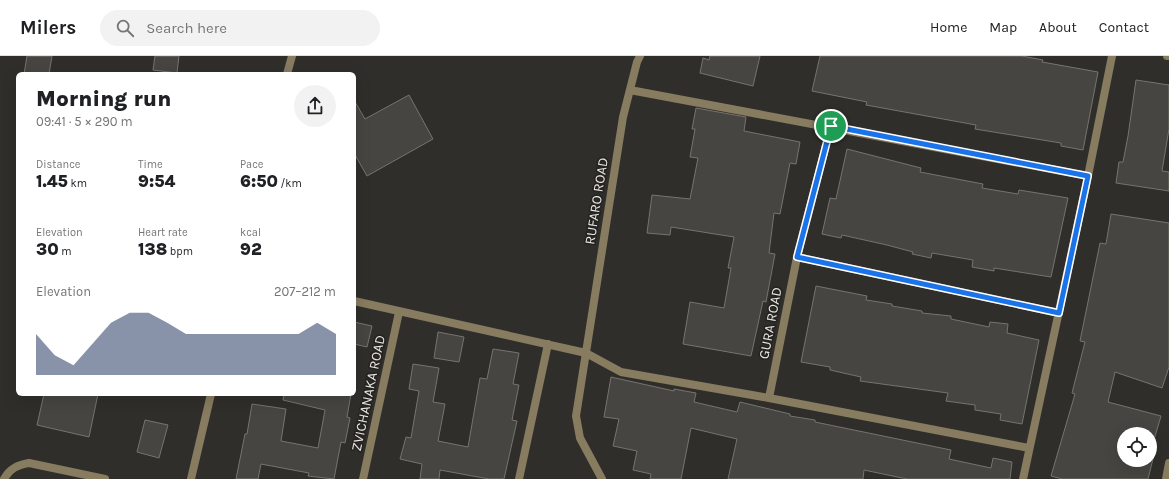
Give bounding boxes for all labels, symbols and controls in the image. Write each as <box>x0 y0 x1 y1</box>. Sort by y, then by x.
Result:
search box <box>100 10 380 46</box>
text: Milers <box>20 17 76 39</box>
icon: search <box>114 17 136 39</box>
text: Search here <box>146 19 227 37</box>
text: Home <box>930 19 967 36</box>
text: Map <box>989 19 1017 36</box>
text: About <box>1039 19 1077 36</box>
text: Contact <box>1099 19 1149 36</box>
button: share <box>294 85 336 127</box>
text: Morning run <box>36 86 171 112</box>
pin <box>814 109 848 143</box>
text: 09:41 · 5 × 290 m <box>36 114 133 129</box>
icon: arrive <box>820 115 842 137</box>
street label: RUFARO ROAD <box>581 156 612 246</box>
text: Distance <box>36 158 80 171</box>
text: Time <box>138 158 163 171</box>
text: Pace <box>240 158 263 171</box>
text: 1.45 <box>36 171 68 191</box>
text: 9:54 <box>138 171 175 191</box>
text: 6:50 <box>240 171 278 191</box>
text: km <box>68 177 87 190</box>
text: /km <box>278 177 302 190</box>
text: Elevation <box>36 226 83 239</box>
text: Heart rate <box>138 226 188 239</box>
text: kcal <box>240 226 261 239</box>
text: 30 <box>36 239 59 259</box>
text: 138 <box>138 239 167 259</box>
text: 92 <box>240 239 262 259</box>
text: m <box>59 245 72 258</box>
text: bpm <box>167 245 193 258</box>
text: Elevation <box>36 284 91 299</box>
text: 207–212 m <box>274 284 336 299</box>
street label: GURA ROAD <box>755 286 786 361</box>
street label: ZVICHANAKA ROAD <box>348 333 389 453</box>
map controls <box>1117 427 1157 467</box>
button: locate <box>1117 427 1157 467</box>

